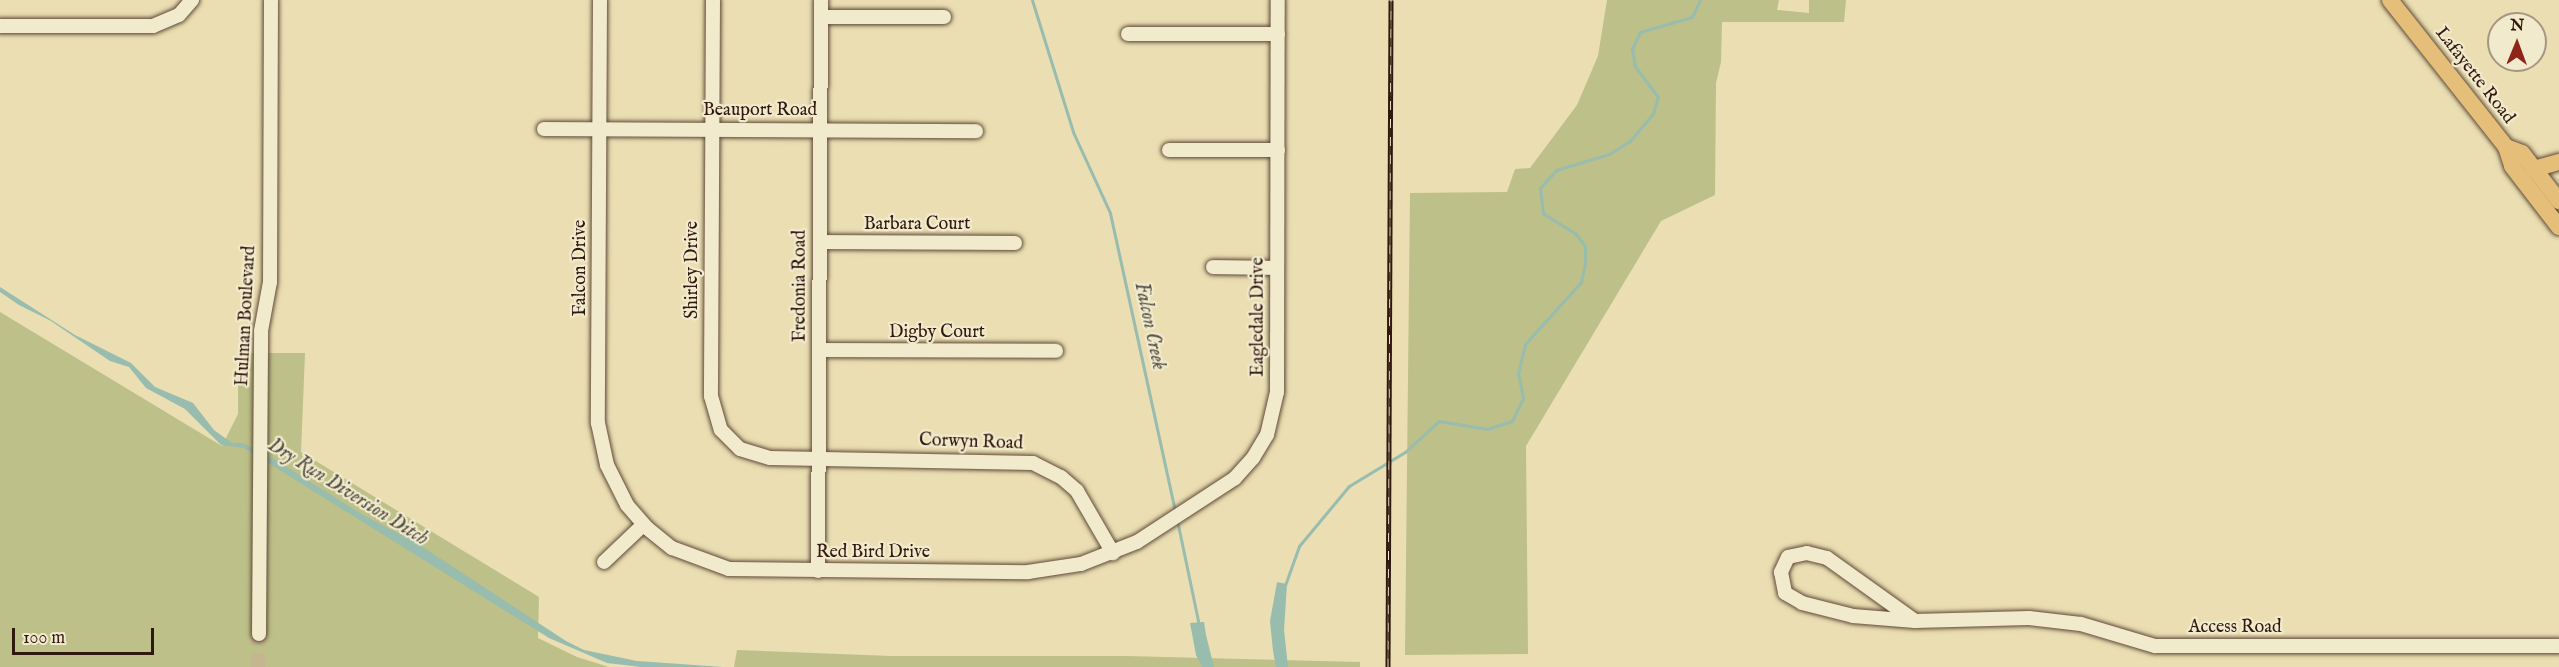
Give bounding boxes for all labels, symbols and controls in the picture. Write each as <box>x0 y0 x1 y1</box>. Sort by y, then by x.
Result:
north arrow <box>2487 12 2547 72</box>
text: N <box>2510 16 2524 36</box>
street label: Lafayette Road <box>2430 23 2518 129</box>
street label: Beauport Road <box>703 100 817 122</box>
street label: Barbara Court <box>864 214 970 236</box>
street label: Falcon Drive <box>570 220 592 316</box>
street label: Shirley Drive <box>682 221 704 319</box>
street label: Fredonia Road <box>790 230 812 342</box>
street label: Hulman Boulevard <box>233 245 261 387</box>
street label: Eagledale Drive <box>1248 257 1270 377</box>
water label: Falcon Creek <box>1129 280 1171 372</box>
street label: Digby Court <box>889 322 985 344</box>
street label: Corwyn Road <box>919 430 1023 456</box>
water label: Dry Run Diversion Ditch <box>264 433 432 551</box>
street label: Red Bird Drive <box>816 542 930 564</box>
scale bar <box>15 616 158 654</box>
street label: Access Road <box>2188 617 2282 639</box>
text: 100 m <box>23 627 65 650</box>

